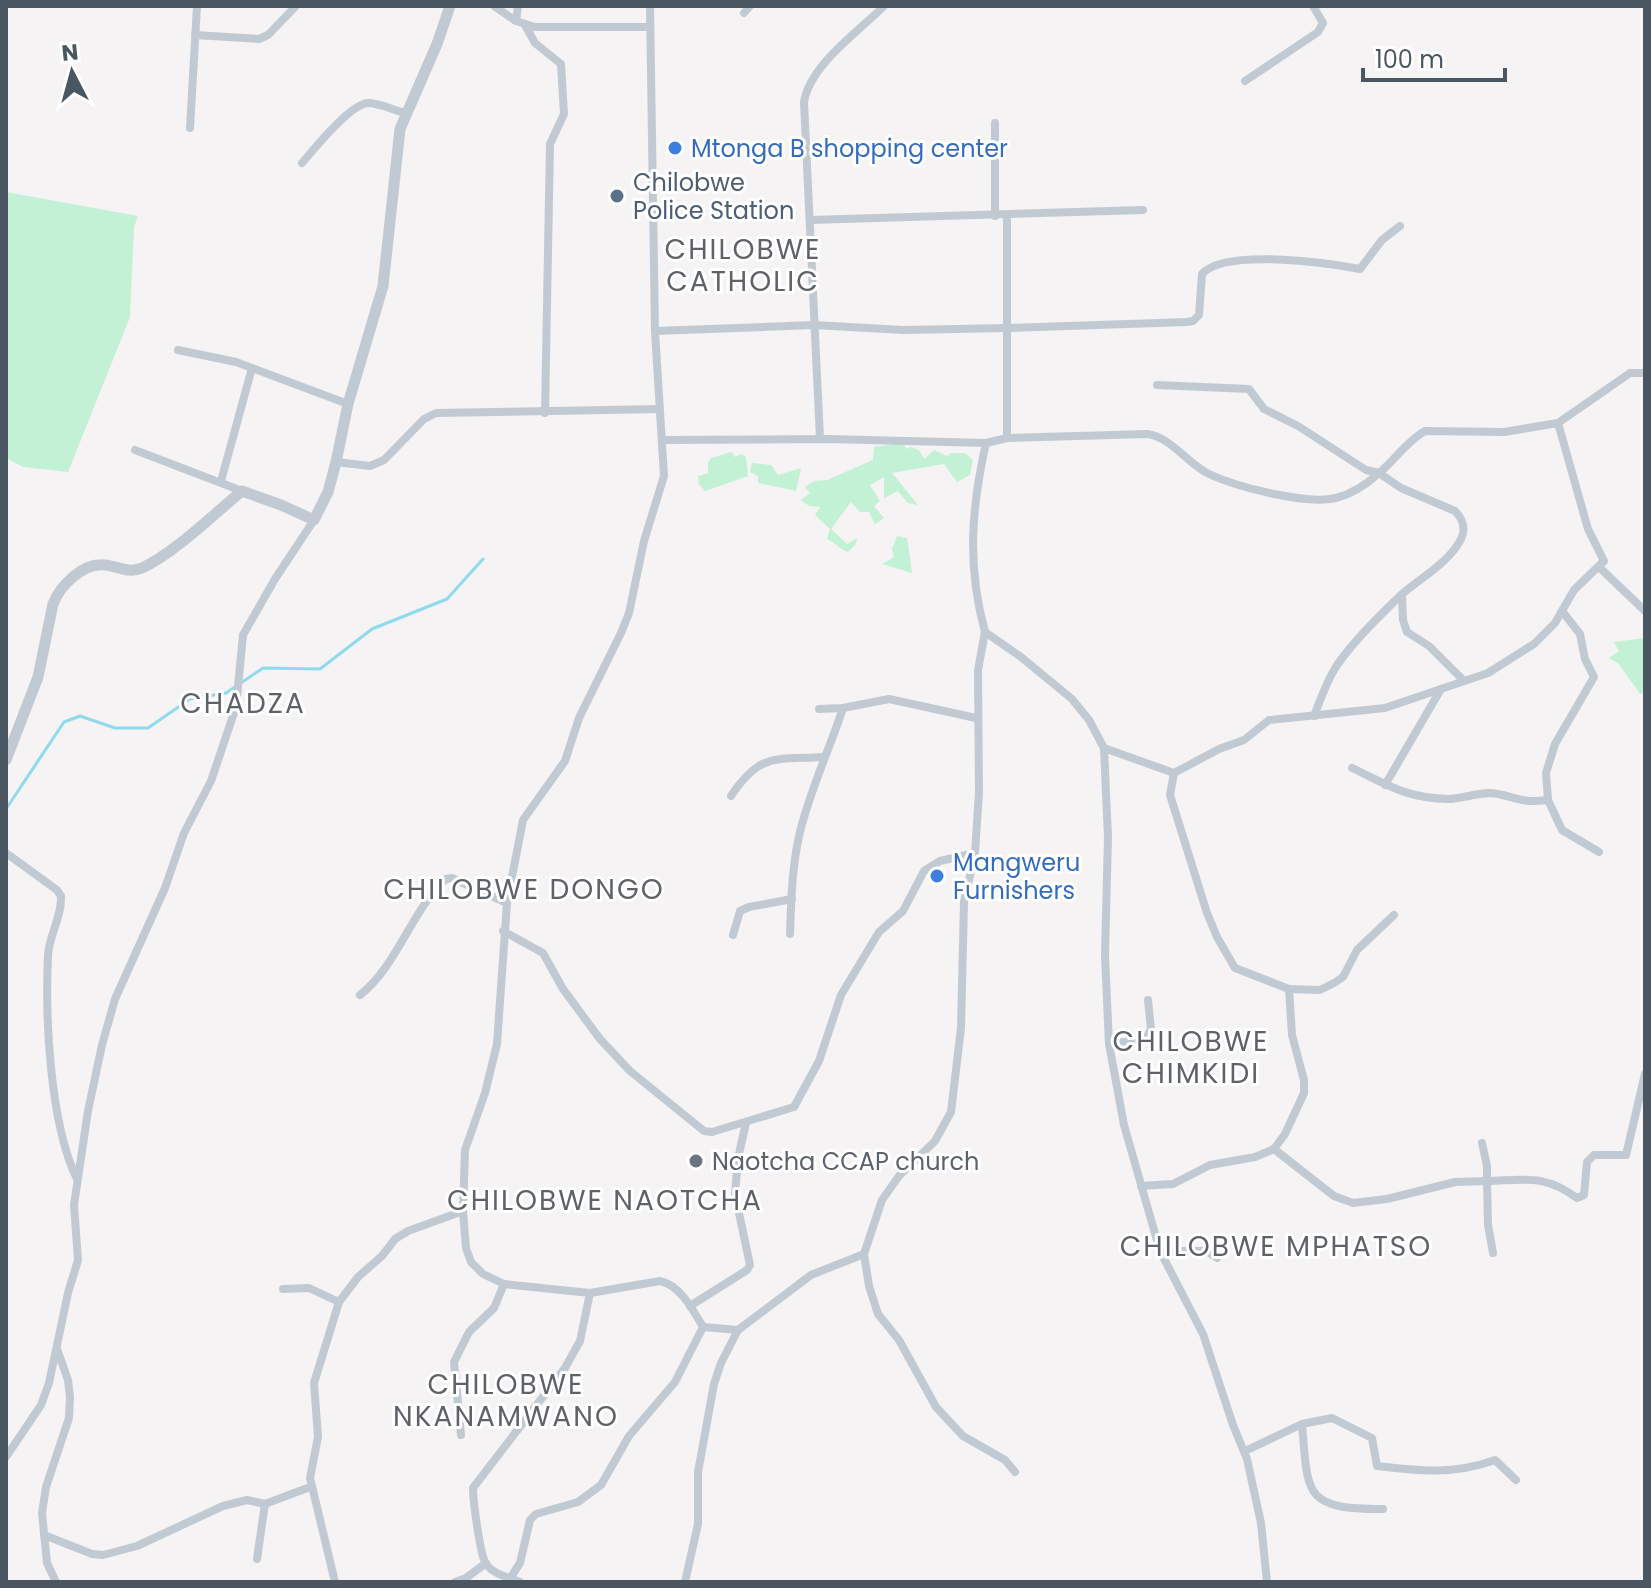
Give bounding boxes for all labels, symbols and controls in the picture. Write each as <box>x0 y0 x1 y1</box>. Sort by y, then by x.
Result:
north arrow <box>32 32 112 112</box>
scale bar <box>1363 32 1505 82</box>
text: N <box>60 36 80 69</box>
text: 100 m <box>1375 43 1444 76</box>
place label: Mtonga B shopping center <box>691 132 1008 165</box>
marker: Mtonga B shopping center <box>666 139 684 157</box>
place label: Chilobwe Police Station <box>633 166 794 227</box>
marker: Chilobwe Police Station <box>608 187 626 205</box>
district label: CHILOBWE CATHOLIC <box>665 230 821 301</box>
district label: CHADZA <box>180 684 306 723</box>
place label: Mangweru Furnishers <box>953 846 1080 907</box>
marker: Mangweru Furnishers <box>928 867 946 885</box>
district label: CHILOBWE DONGO <box>383 870 665 909</box>
district label: CHILOBWE CHIMKIDI <box>1113 1022 1269 1093</box>
place label: Naotcha CCAP church <box>712 1145 979 1178</box>
marker: Naotcha CCAP church <box>687 1152 705 1170</box>
district label: CHILOBWE NAOTCHA <box>447 1181 763 1220</box>
district label: CHILOBWE MPHATSO <box>1120 1227 1432 1266</box>
district label: CHILOBWE NKANAMWANO <box>393 1365 619 1436</box>

